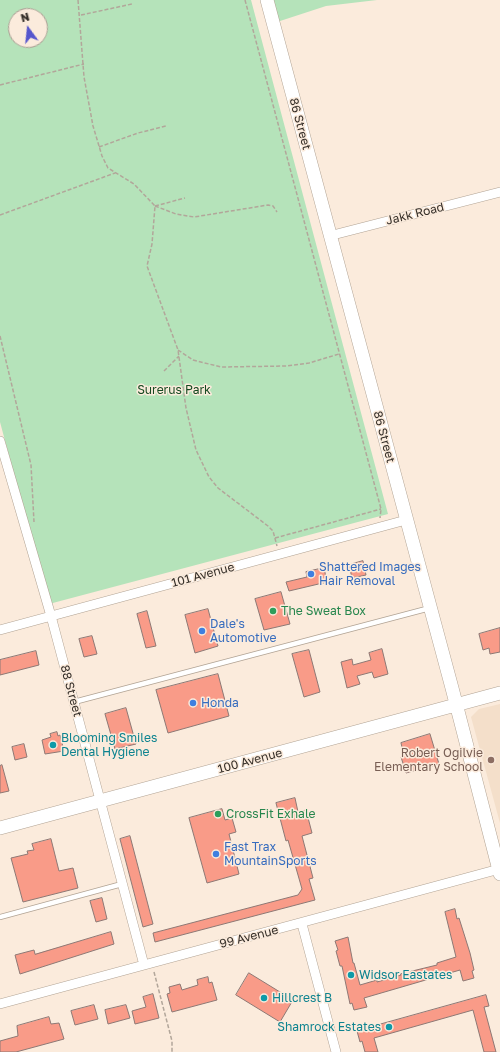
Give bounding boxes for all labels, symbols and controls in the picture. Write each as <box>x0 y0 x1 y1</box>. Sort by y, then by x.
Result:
north arrow <box>8 8 48 48</box>
text: N <box>19 10 31 24</box>
street label: 86 Street <box>286 96 314 152</box>
street label: Jakk Road <box>384 200 446 228</box>
park label: Surerus Park <box>137 383 211 397</box>
street label: 86 Street <box>370 409 398 465</box>
street label: 101 Avenue <box>170 560 236 590</box>
place label: Shattered Images Hair Removal <box>319 560 421 588</box>
marker: Shattered Images Hair Removal <box>306 569 316 579</box>
place label: The Sweat Box <box>281 604 366 618</box>
marker: The Sweat Box <box>268 606 278 616</box>
place label: Dale's Automotive <box>210 617 276 645</box>
marker: Dale's Automotive <box>197 626 207 636</box>
street label: 88 Street <box>57 663 85 719</box>
place label: Honda <box>201 696 239 710</box>
marker: Honda <box>188 698 198 708</box>
place label: Blooming Smiles Dental Hygiene <box>61 731 157 759</box>
marker: Blooming Smiles Dental Hygiene <box>48 740 58 750</box>
street label: 100 Avenue <box>216 745 284 777</box>
place label: Robert Ogilvie Elementary School <box>374 746 483 774</box>
marker: Robert Ogilvie Elementary School <box>486 755 496 765</box>
place label: CrossFit Exhale <box>226 807 316 821</box>
marker: CrossFit Exhale <box>213 809 223 819</box>
place label: Fast Trax MountainSports <box>224 840 317 868</box>
marker: Fast Trax MountainSports <box>211 849 221 859</box>
street label: 99 Avenue <box>218 923 280 951</box>
place label: Widsor Eastates <box>359 968 452 982</box>
marker: Widsor Eastates <box>346 970 356 980</box>
place label: Hillcrest B <box>272 991 332 1005</box>
marker: Hillcrest B <box>259 993 269 1003</box>
place label: Shamrock Estates <box>277 1020 381 1034</box>
marker: Shamrock Estates <box>384 1022 394 1032</box>

